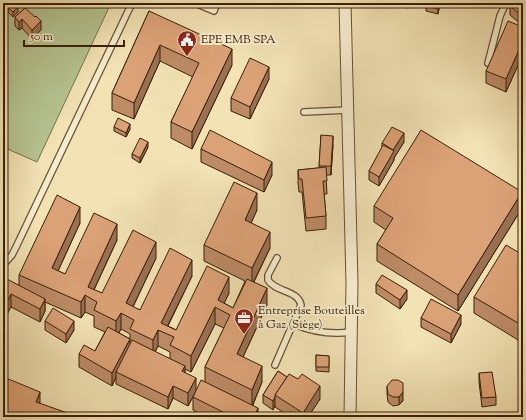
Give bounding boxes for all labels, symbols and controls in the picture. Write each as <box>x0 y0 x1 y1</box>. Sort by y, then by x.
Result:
scale bar <box>24 22 124 48</box>
text: 50 m <box>29 28 53 46</box>
public building icon: EPE EMB SPA <box>176 29 198 57</box>
place label: EPE EMB SPA <box>201 31 276 49</box>
place label: Entreprise Bouteilles à Gaz (Siège) <box>258 302 365 334</box>
office icon: Entreprise Bouteilles à Gaz (Siège) <box>233 307 255 335</box>

